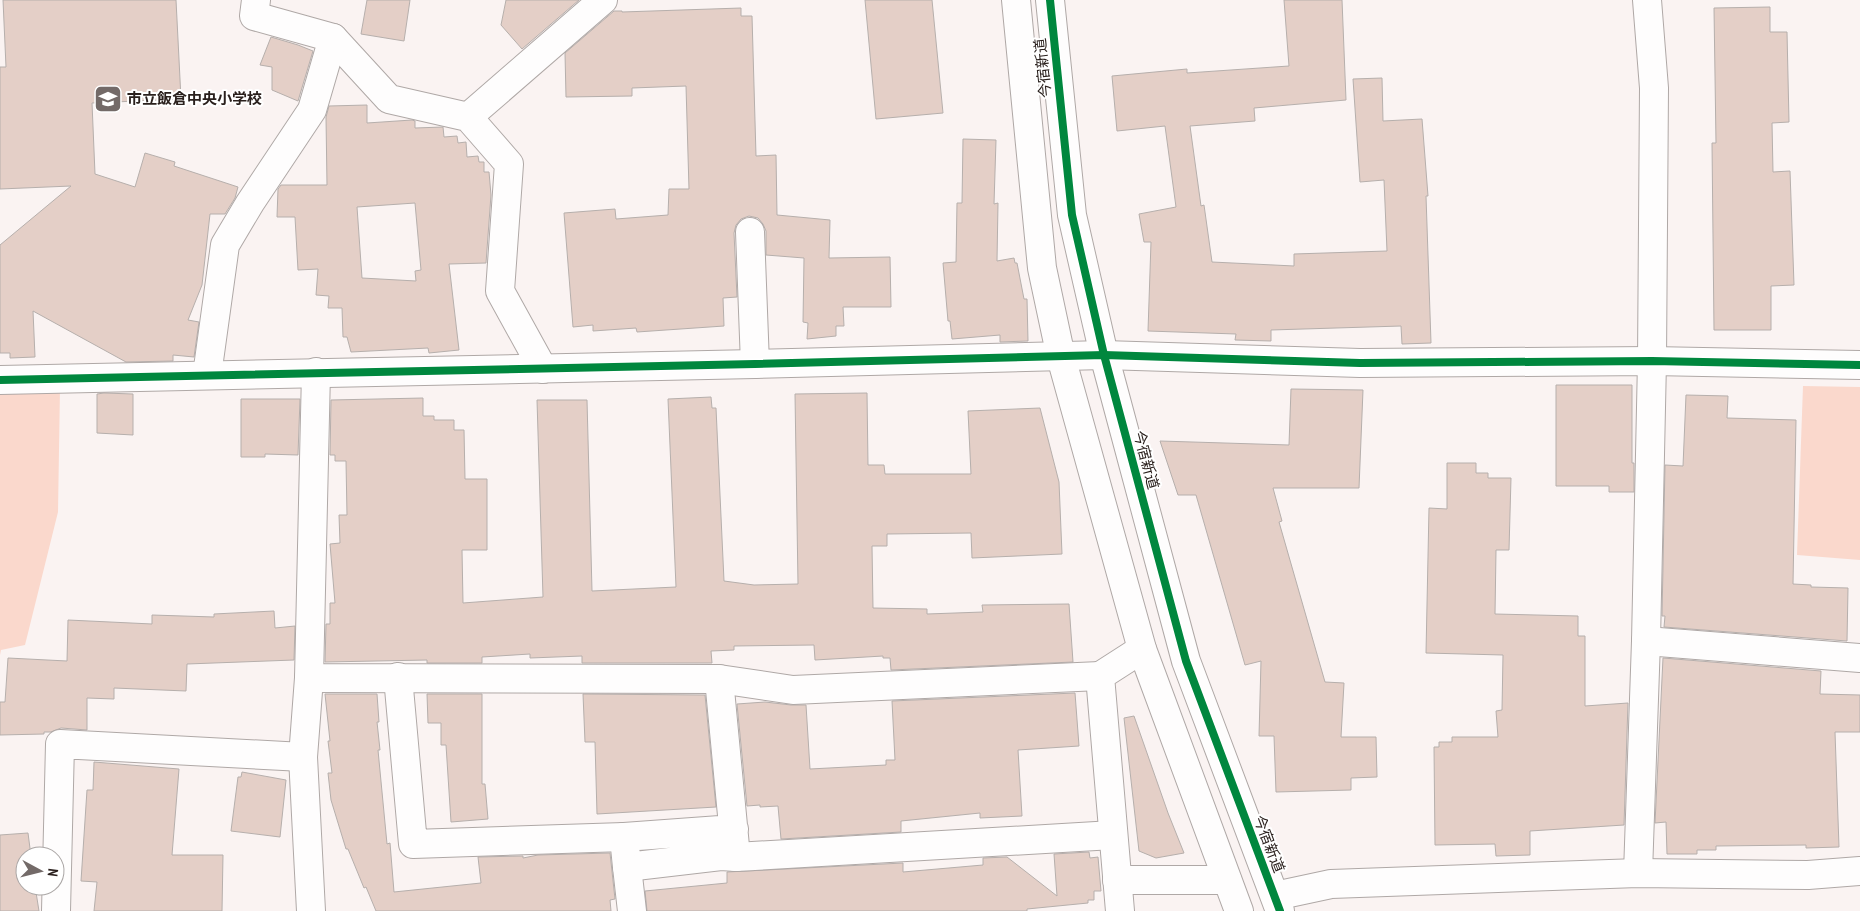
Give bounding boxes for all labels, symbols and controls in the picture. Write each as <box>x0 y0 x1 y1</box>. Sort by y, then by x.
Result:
street label: 今宿新道 <box>1030 37 1055 99</box>
school or university icon: 市立飯倉中央小学校 <box>93 84 123 114</box>
place label: 市立飯倉中央小学校 <box>127 89 262 108</box>
street label: 今宿新道 <box>1130 428 1163 491</box>
street label: 今宿新道 <box>1250 812 1289 875</box>
north arrow <box>15 846 65 896</box>
text: N <box>44 868 62 877</box>

